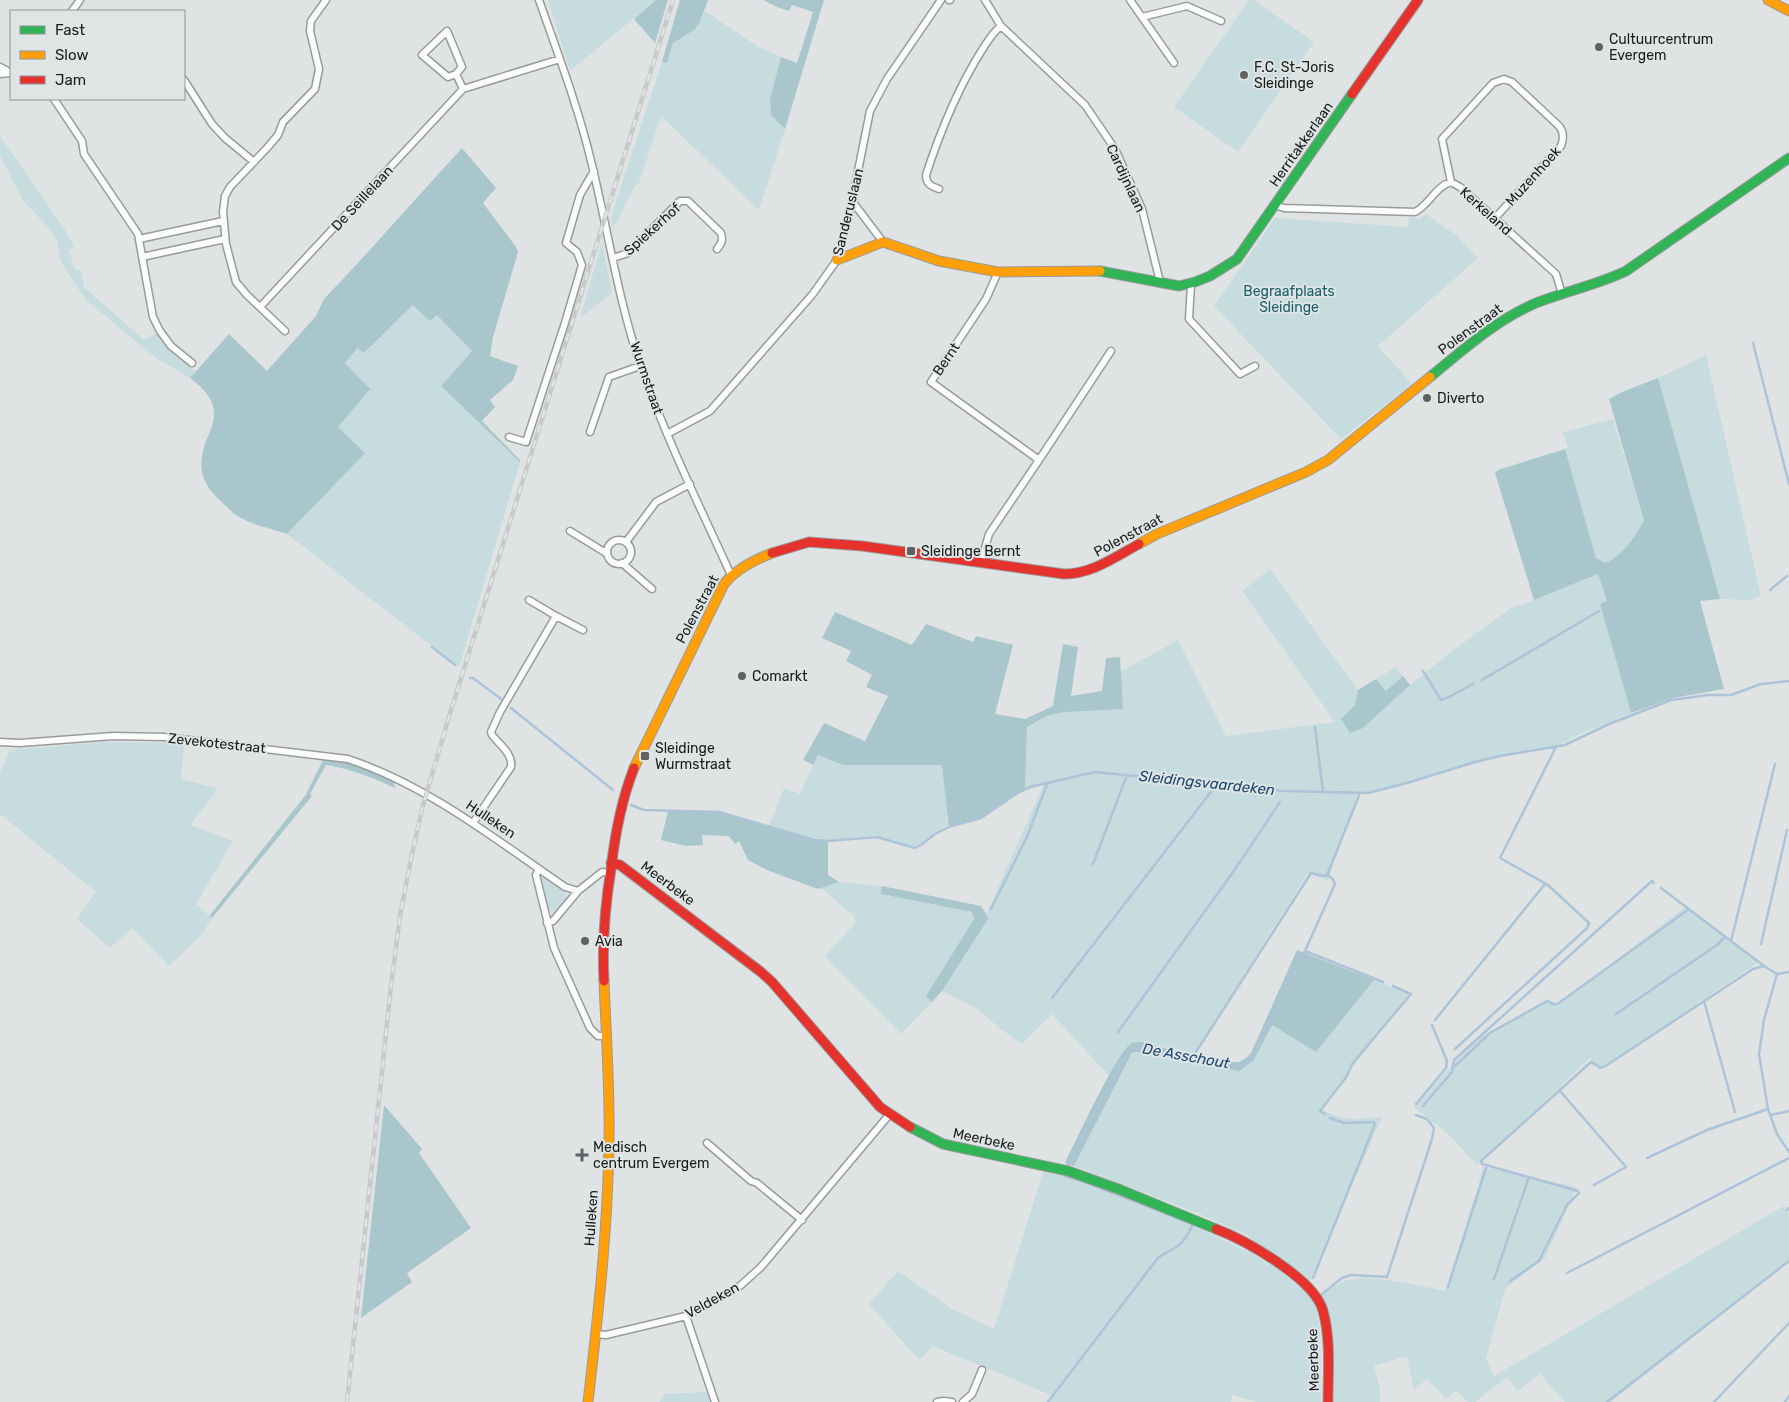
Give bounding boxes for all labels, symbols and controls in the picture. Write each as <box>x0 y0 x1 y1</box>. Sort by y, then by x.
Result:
legend <box>10 10 185 100</box>
text: Fast <box>55 21 85 39</box>
place label: Cultuurcentrum Evergem <box>1609 31 1713 64</box>
marker: Cultuurcentrum Evergem <box>1593 41 1605 53</box>
text: Slow <box>55 46 88 64</box>
place label: F.C. St-Joris Sleidinge <box>1254 59 1334 92</box>
marker: F.C. St-Joris Sleidinge <box>1238 69 1250 81</box>
text: Jam <box>55 71 86 89</box>
street label: Herritakkerlaan <box>1266 99 1337 190</box>
street label: Cardijnlaan <box>1102 141 1149 215</box>
street label: Muzenhoek <box>1502 142 1565 210</box>
street label: De Seillelaan <box>328 162 397 234</box>
street label: Sanderuslaan <box>829 167 868 258</box>
street label: Kerkeland <box>1456 184 1515 239</box>
street label: Spiekerhof <box>621 199 685 259</box>
park label: Begraafplaats Sleidinge <box>1243 283 1335 316</box>
street label: Polenstraat <box>1435 300 1506 358</box>
street label: Wurmstraat <box>626 339 667 417</box>
street label: Bernt <box>929 339 964 379</box>
place label: Diverto <box>1437 390 1484 407</box>
marker: Diverto <box>1421 392 1433 404</box>
street label: Polenstraat <box>1091 510 1166 561</box>
place label: Sleidinge Bernt <box>921 543 1021 560</box>
marker: Sleidinge Bernt <box>905 545 917 557</box>
street label: Polenstraat <box>672 572 723 646</box>
place label: Comarkt <box>752 668 808 685</box>
marker: Comarkt <box>736 670 748 682</box>
street label: Zevekotestraat <box>167 730 267 757</box>
place label: Sleidinge Wurmstraat <box>655 740 731 773</box>
marker: Sleidinge Wurmstraat <box>639 750 651 762</box>
water label: Sleidingsvaardeken <box>1138 767 1276 799</box>
street label: Hulleken <box>463 797 519 842</box>
street label: Meerbeke <box>637 858 698 909</box>
place label: Avia <box>595 933 623 950</box>
marker: Avia <box>579 935 591 947</box>
water label: De Asschout <box>1141 1039 1231 1073</box>
street label: Meerbeke <box>951 1125 1017 1154</box>
place label: Medisch centrum Evergem <box>593 1139 709 1172</box>
marker: Medisch centrum Evergem <box>575 1148 589 1162</box>
street label: Hulleken <box>581 1189 602 1247</box>
street label: Veldeken <box>682 1279 742 1322</box>
street label: Meerbeke <box>1304 1328 1323 1392</box>

